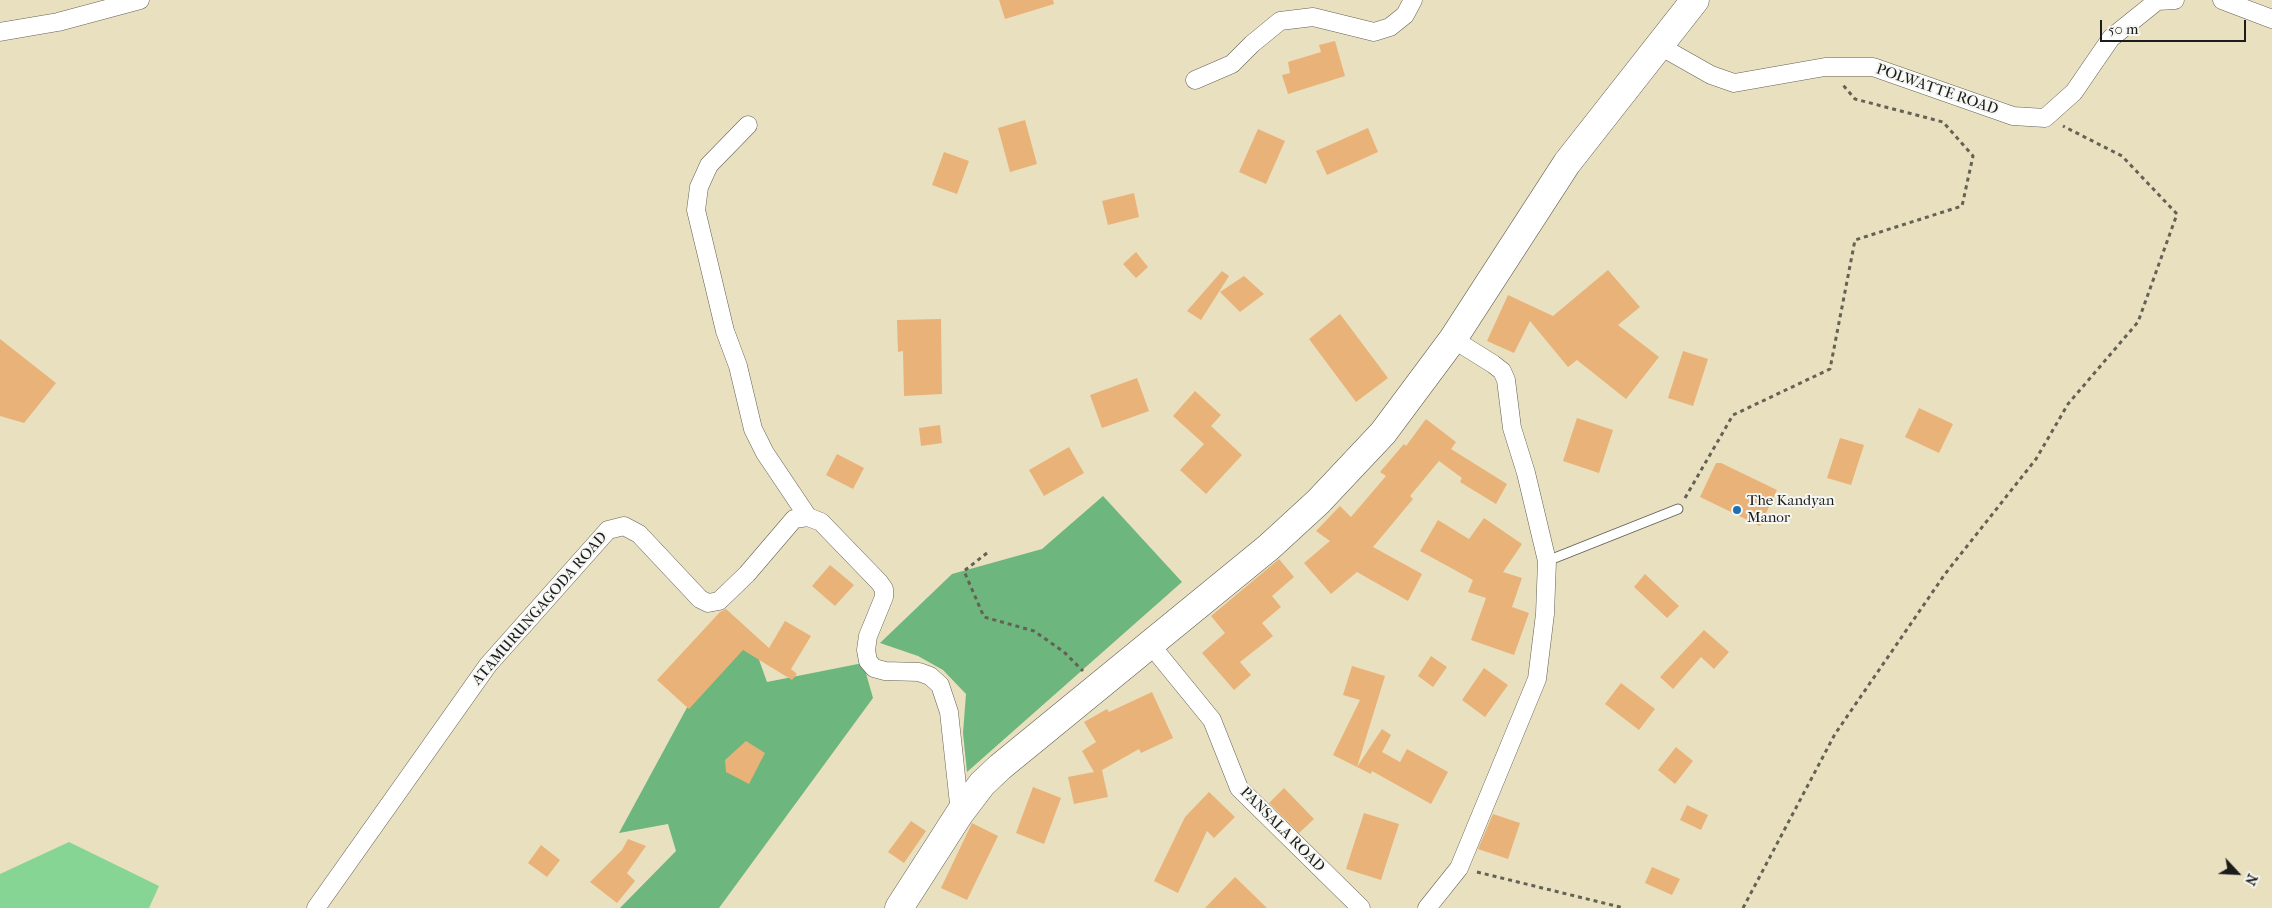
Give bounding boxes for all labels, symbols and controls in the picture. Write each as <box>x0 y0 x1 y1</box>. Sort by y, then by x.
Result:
scale bar <box>2102 10 2248 42</box>
text: 50 m <box>2108 20 2138 38</box>
street label: POLWATTE ROAD <box>1874 61 2000 119</box>
place label: The Kandyan Manor <box>1747 492 1834 527</box>
marker: The Kandyan Manor <box>1731 504 1743 516</box>
street label: ATAMURUNGAGODA ROAD <box>469 529 611 689</box>
street label: PANSALA ROAD <box>1236 784 1328 876</box>
north arrow <box>2212 848 2262 898</box>
text: N <box>2241 871 2261 888</box>

